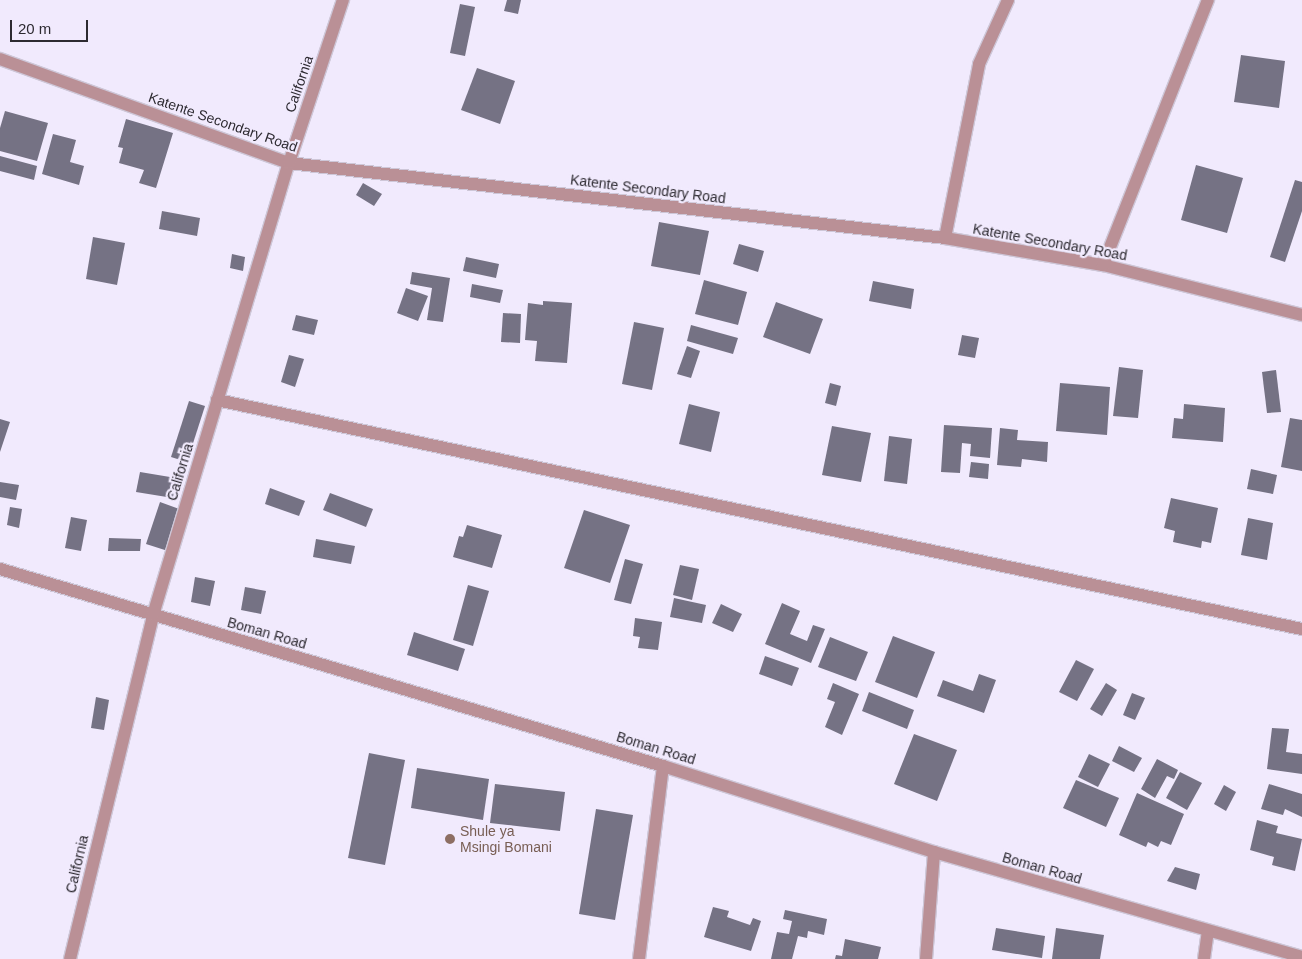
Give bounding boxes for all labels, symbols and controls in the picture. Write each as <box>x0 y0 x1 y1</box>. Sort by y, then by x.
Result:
scale bar <box>12 10 90 42</box>
text: 20 m <box>18 20 51 37</box>
street label: California <box>281 53 317 115</box>
street label: Katente Secondary Road <box>146 89 300 155</box>
street label: Katente Secondary Road <box>569 171 727 207</box>
street label: Katente Secondary Road <box>972 220 1128 264</box>
street label: California <box>163 441 197 503</box>
street label: Boman Road <box>225 614 309 652</box>
street label: Boman Road <box>614 728 698 768</box>
place label: Shule ya Msingi Bomani <box>460 823 552 856</box>
street label: California <box>62 833 92 895</box>
marker: Shule ya Msingi Bomani <box>444 833 456 845</box>
street label: Boman Road <box>1000 849 1084 887</box>

